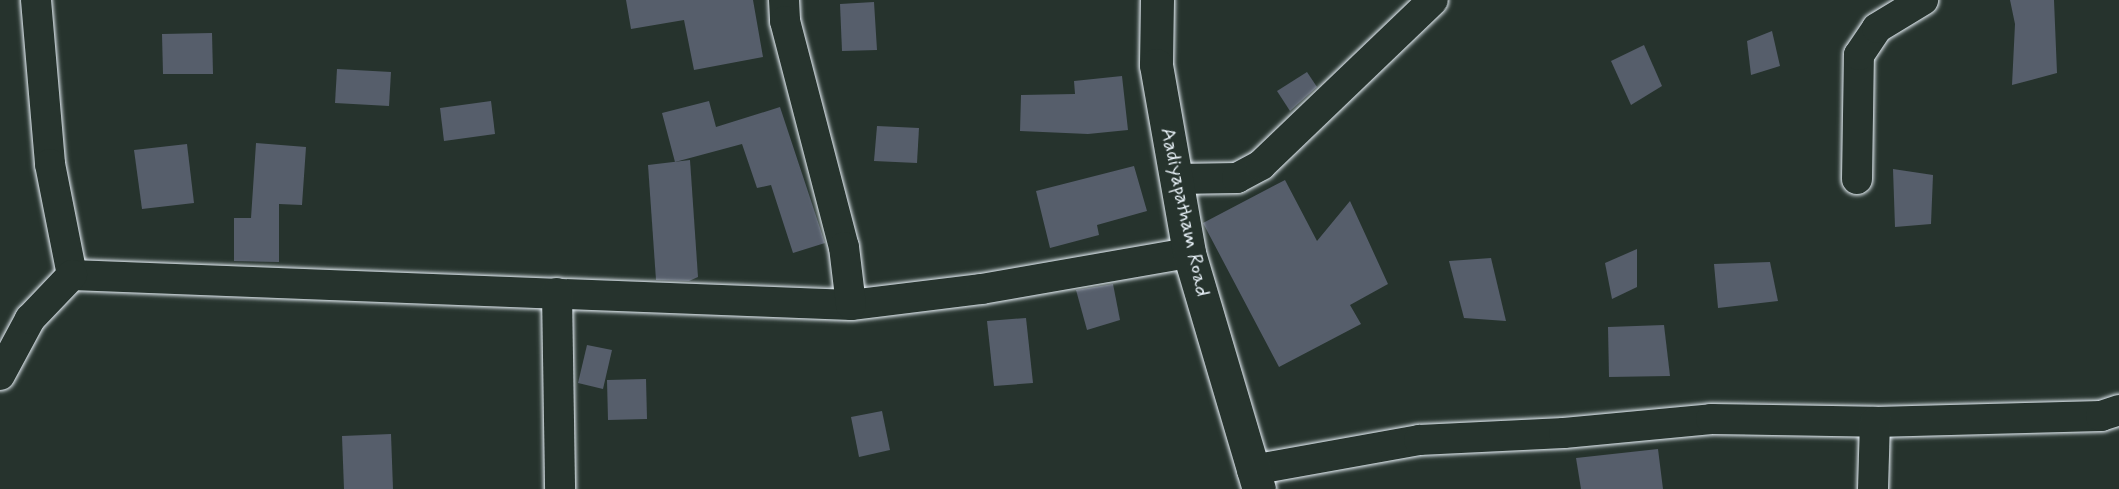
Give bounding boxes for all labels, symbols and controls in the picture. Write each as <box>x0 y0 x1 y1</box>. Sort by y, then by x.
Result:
street label: Aadiyapatham Road <box>1155 126 1215 298</box>

